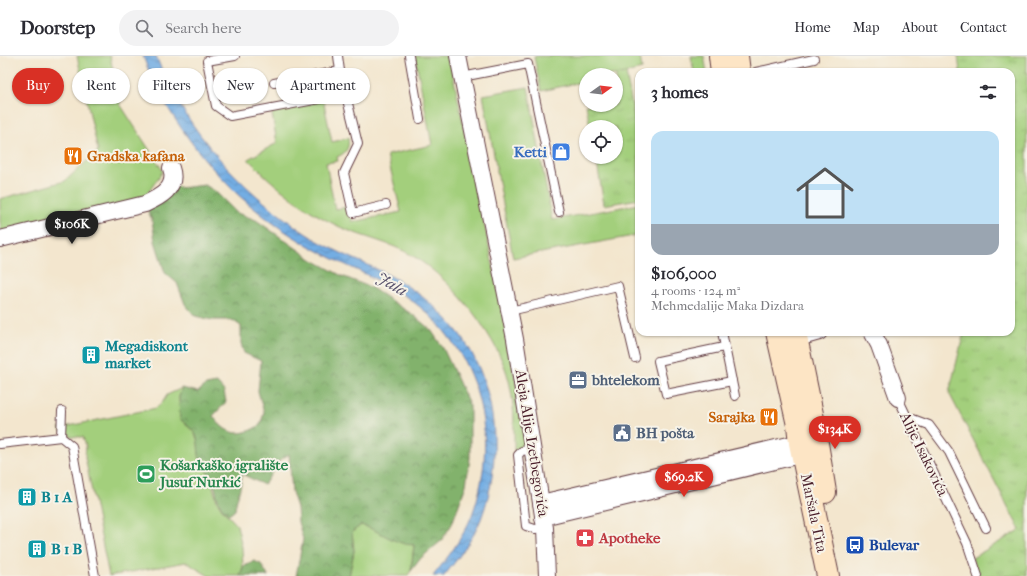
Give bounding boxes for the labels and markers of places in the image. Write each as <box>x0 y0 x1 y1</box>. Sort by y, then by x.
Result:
shop icon: Ketti <box>550 141 572 163</box>
place label: Ketti <box>514 143 548 161</box>
restaurant icon: Gradska kafana <box>62 145 84 167</box>
place label: Gradska kafana <box>87 147 186 165</box>
pin: $106K <box>44 211 100 245</box>
place label: Megadiskont market <box>104 337 189 372</box>
building icon: Megadiskont market <box>80 344 102 366</box>
office icon: bhtelekom <box>567 369 589 391</box>
place label: bhtelekom <box>591 371 660 389</box>
restaurant icon: Sarajka <box>758 406 780 428</box>
place label: Sarajka <box>709 408 756 426</box>
pin: $134K <box>807 416 863 450</box>
public building icon: BH pošta <box>611 422 633 444</box>
place label: BH pošta <box>636 424 695 442</box>
place label: Košarkaško igralište Jusuf Nurkić <box>158 456 289 491</box>
sports icon: Košarkaško igralište Jusuf Nurkić <box>135 463 157 485</box>
pin: $69.2K <box>651 464 717 498</box>
building icon: B 1 A <box>16 486 38 508</box>
place label: B 1 A <box>41 488 74 506</box>
pharmacy icon: Apotheke <box>574 527 596 549</box>
place label: Apotheke <box>598 529 661 547</box>
bus stop icon: Bulevar <box>844 534 866 556</box>
place label: Bulevar <box>869 536 920 554</box>
building icon: B 1 B <box>26 538 48 560</box>
place label: B 1 B <box>51 540 83 558</box>

